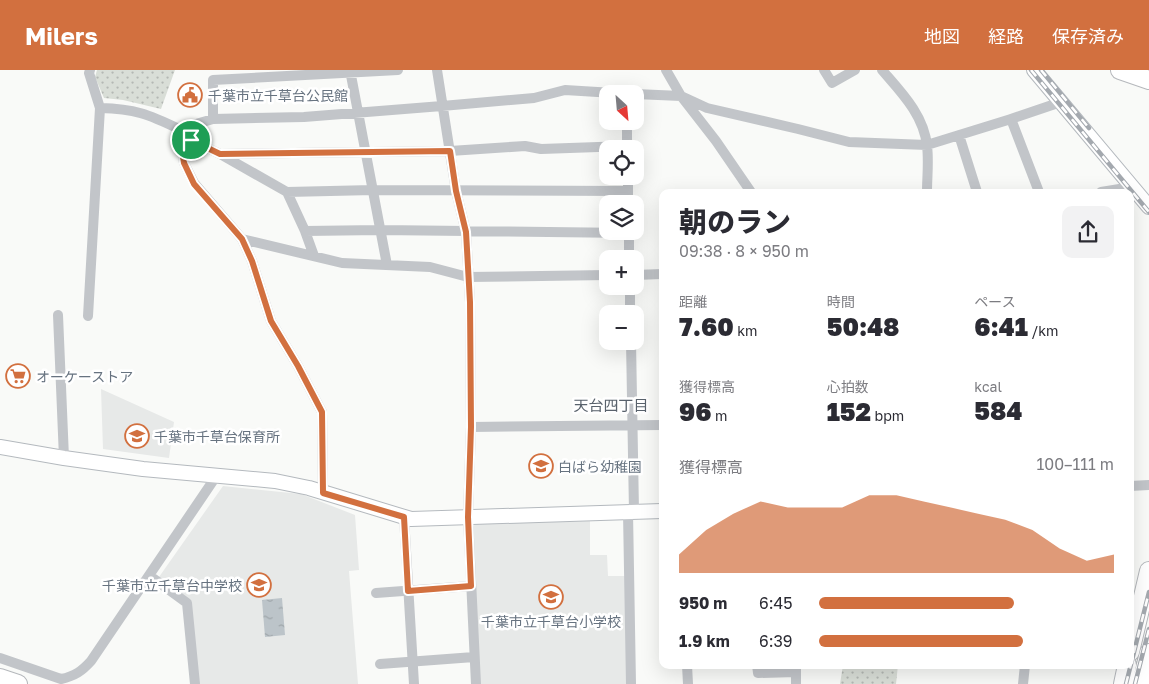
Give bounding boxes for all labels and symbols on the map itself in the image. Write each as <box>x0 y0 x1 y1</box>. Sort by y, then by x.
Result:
public building icon: 千葉市立千草台公民館 <box>177 82 203 108</box>
north arrow <box>599 85 644 130</box>
place label: 千葉市立千草台公民館 <box>208 87 348 104</box>
pin <box>170 119 212 161</box>
supermarket icon: オーケーストア <box>5 363 31 389</box>
place label: オーケーストア <box>36 368 133 385</box>
district label: 天台四丁目 <box>573 396 649 414</box>
school or university icon: 千葉市千草台保育所 <box>124 423 150 449</box>
place label: 千葉市千草台保育所 <box>154 428 280 445</box>
school or university icon: 白ばら幼稚園 <box>528 453 554 479</box>
place label: 白ばら幼稚園 <box>558 458 642 475</box>
school or university icon: 千葉市立千草台中学校 <box>246 572 272 598</box>
place label: 千葉市立千草台中学校 <box>102 577 242 594</box>
school or university icon: 千葉市立千草台小学校 <box>538 584 564 610</box>
place label: 千葉市立千草台小学校 <box>481 613 621 630</box>

